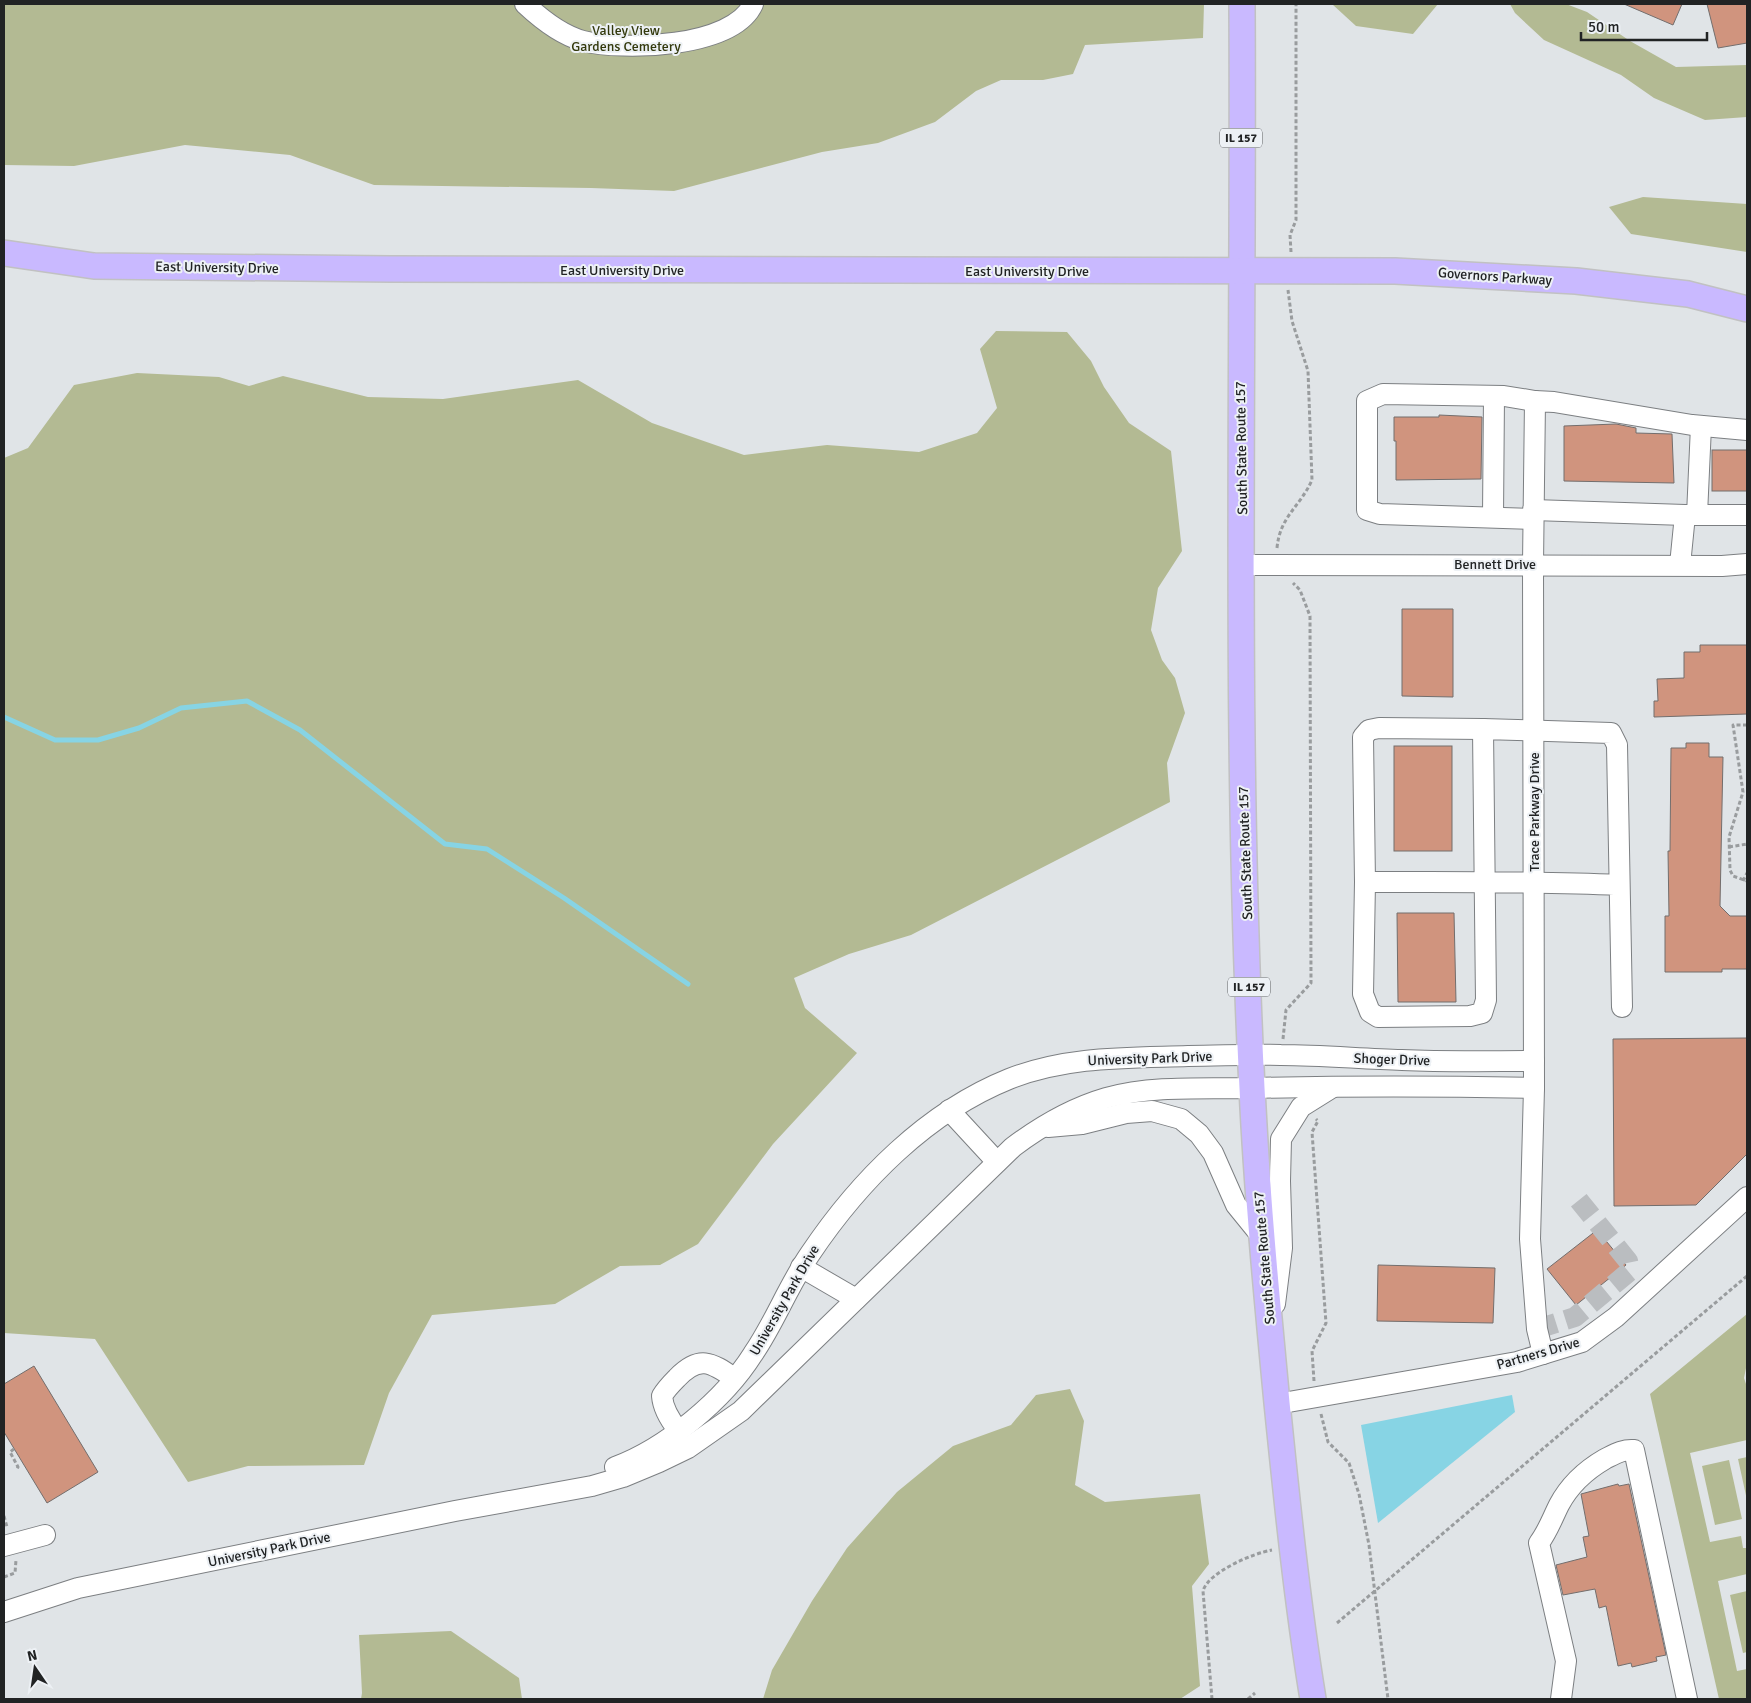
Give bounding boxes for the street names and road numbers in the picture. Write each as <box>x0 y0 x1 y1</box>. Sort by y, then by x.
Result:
road number: IL 157 <box>1220 128 1262 148</box>
street label: East University Drive <box>155 258 279 277</box>
street label: East University Drive <box>560 262 684 279</box>
street label: East University Drive <box>965 263 1089 280</box>
street label: Governors Parkway <box>1437 264 1553 289</box>
street label: South State Route 157 <box>1232 381 1251 515</box>
street label: Bennett Drive <box>1454 556 1536 573</box>
street label: Trace Parkway Drive <box>1526 752 1543 872</box>
street label: South State Route 157 <box>1235 786 1256 920</box>
road number: IL 157 <box>1228 978 1270 996</box>
street label: University Park Drive <box>1087 1048 1213 1069</box>
street label: Shoger Drive <box>1353 1050 1431 1069</box>
street label: South State Route 157 <box>1250 1191 1279 1325</box>
street label: University Park Drive <box>746 1242 823 1359</box>
street label: Partners Drive <box>1495 1334 1582 1373</box>
street label: University Park Drive <box>206 1528 332 1571</box>

